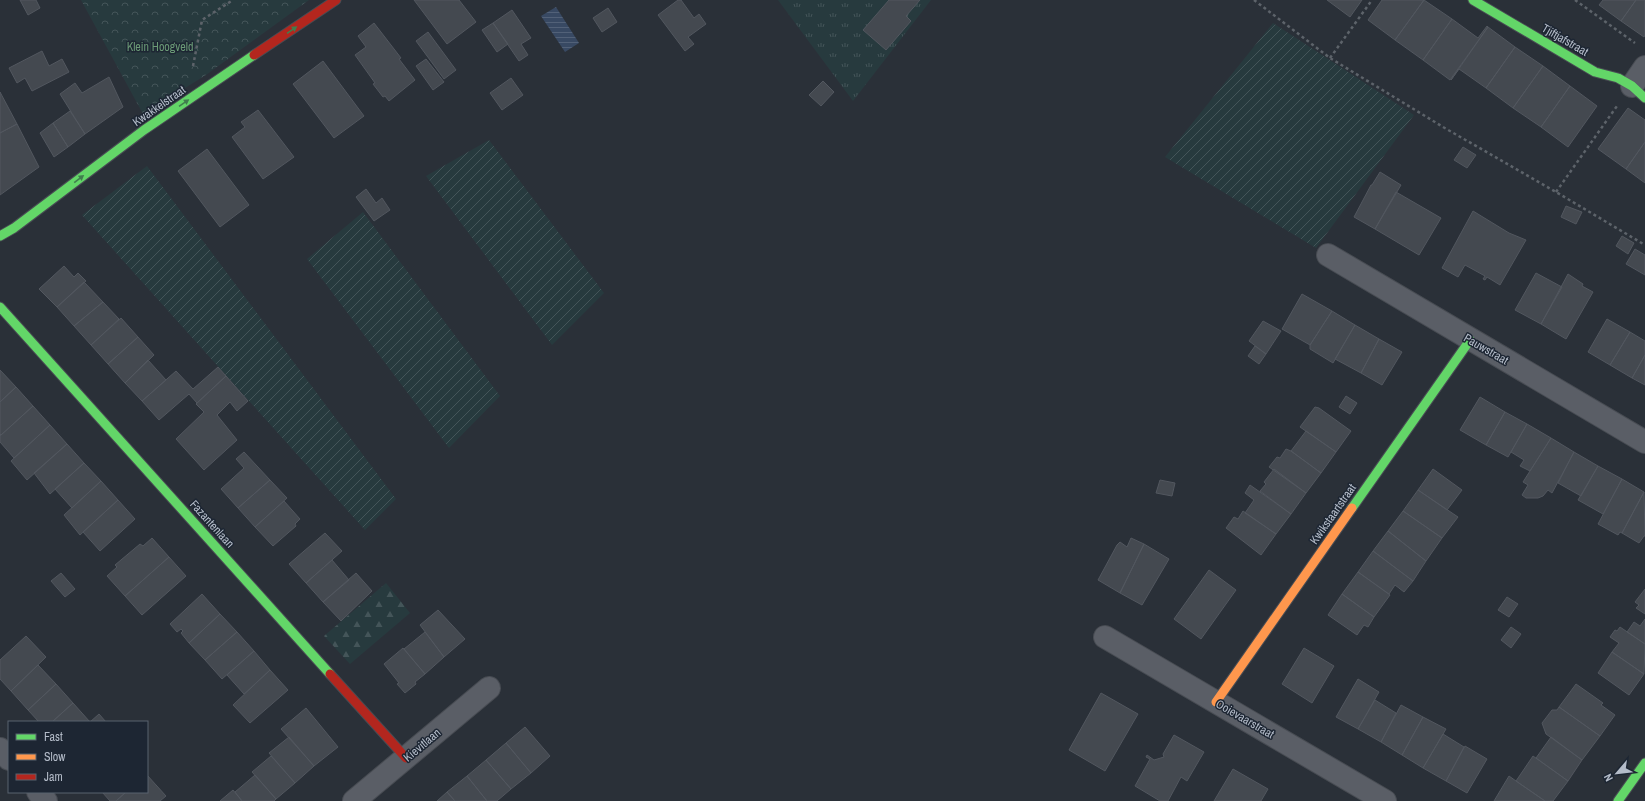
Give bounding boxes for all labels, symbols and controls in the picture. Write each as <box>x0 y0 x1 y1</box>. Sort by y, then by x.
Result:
street label: Tjiftjafstraat <box>1539 20 1591 60</box>
one-way arrow <box>287 26 297 34</box>
park label: Klein Hoogveld <box>127 39 193 55</box>
street label: Kwakkelstraat <box>129 82 189 130</box>
one-way arrow <box>179 99 190 107</box>
one-way arrow <box>74 175 85 183</box>
street label: Pauwstraat <box>1461 330 1512 368</box>
street label: Kwikstaartstraat <box>1306 480 1360 547</box>
street label: Fazantenlaan <box>186 497 238 551</box>
street label: Ooievaarstraat <box>1213 696 1277 742</box>
legend <box>8 721 148 793</box>
street label: Kievitlaan <box>400 725 444 765</box>
text: Fast <box>44 729 63 745</box>
text: Slow <box>44 749 66 765</box>
north arrow <box>1597 753 1637 793</box>
text: Jam <box>44 769 63 785</box>
text: N <box>1600 772 1616 784</box>

